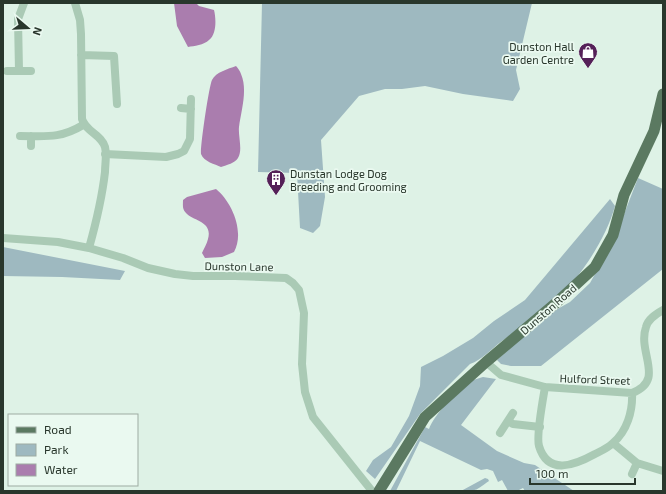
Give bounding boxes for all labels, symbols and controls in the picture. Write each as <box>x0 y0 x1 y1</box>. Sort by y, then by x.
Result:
north arrow <box>8 8 48 48</box>
text: N <box>30 26 45 37</box>
place label: Dunston Hall Garden Centre <box>503 40 575 66</box>
shop icon: Dunston Hall Garden Centre <box>577 41 599 69</box>
place label: Dunstan Lodge Dog Breeding and Grooming <box>290 167 407 193</box>
building icon: Dunstan Lodge Dog Breeding and Grooming <box>265 168 287 196</box>
street label: Dunston Lane <box>204 259 274 273</box>
street label: Dunston Road <box>517 281 579 337</box>
street label: Hulford Street <box>559 371 631 387</box>
legend <box>8 414 138 486</box>
text: Road <box>44 422 72 436</box>
text: Park <box>44 442 69 456</box>
scale bar <box>530 460 635 486</box>
text: Water <box>44 462 78 476</box>
text: 100 m <box>536 466 568 480</box>

